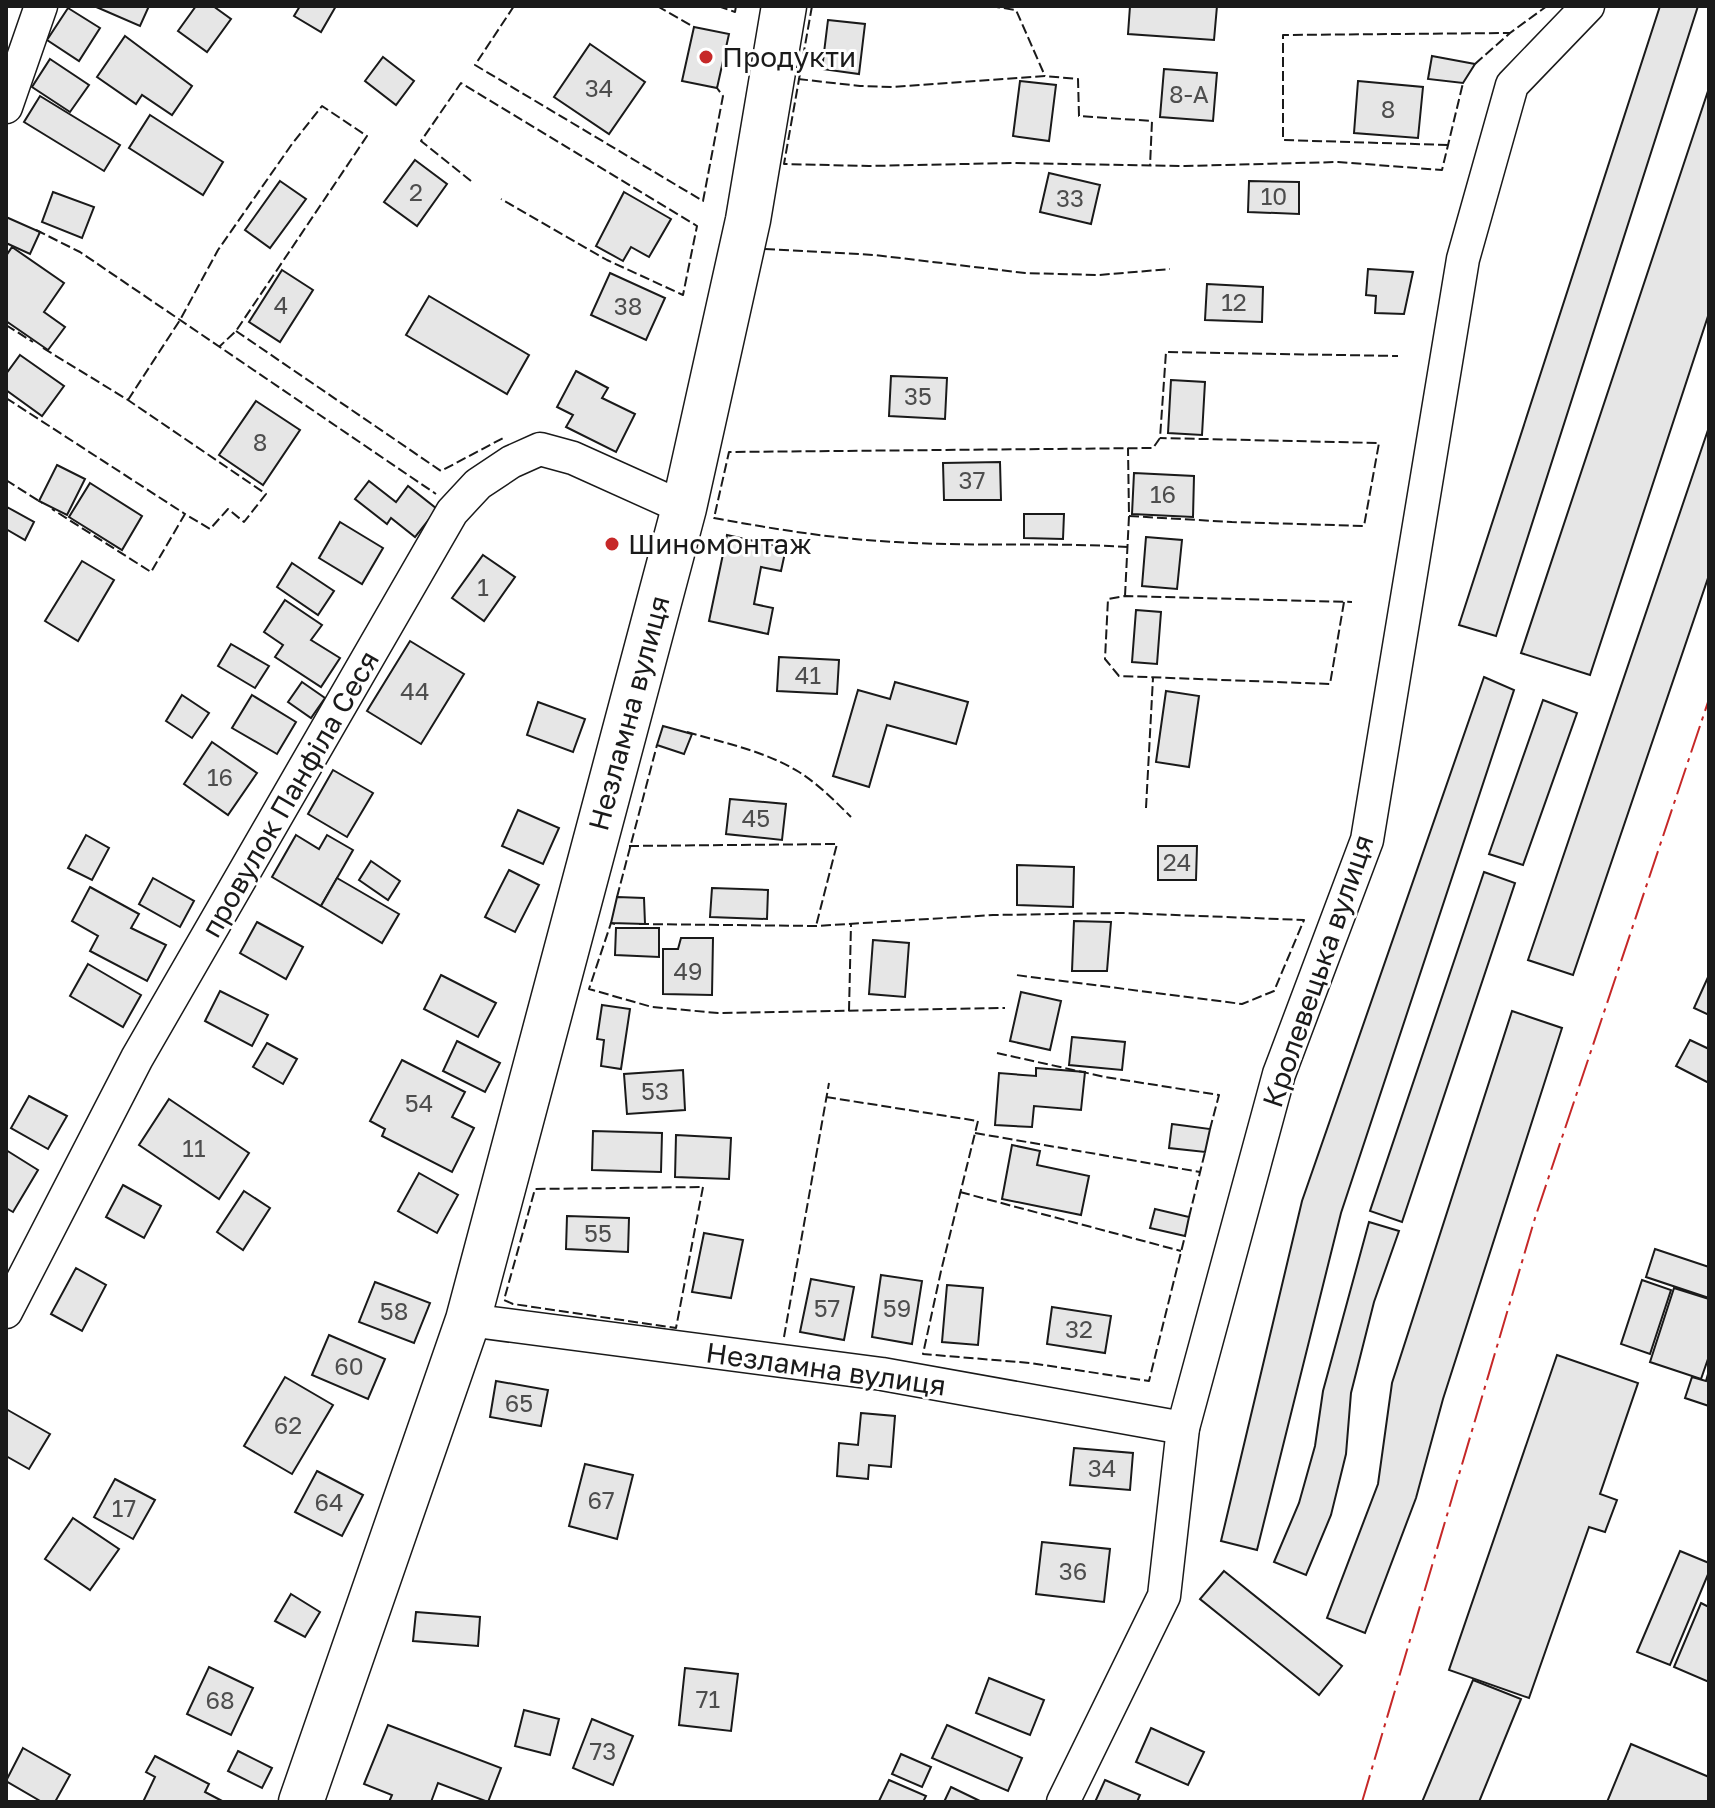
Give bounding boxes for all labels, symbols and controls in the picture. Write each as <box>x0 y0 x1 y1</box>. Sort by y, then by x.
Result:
place label: Продукти <box>722 40 856 73</box>
marker: Продукти <box>697 48 715 66</box>
house number: 34 <box>585 73 613 102</box>
house number: 8-А <box>1169 79 1209 108</box>
house number: 8 <box>1381 94 1395 123</box>
house number: 2 <box>409 177 423 206</box>
house number: 10 <box>1261 181 1287 210</box>
house number: 33 <box>1056 183 1084 212</box>
house number: 12 <box>1221 287 1247 316</box>
house number: 4 <box>274 290 288 319</box>
house number: 38 <box>614 291 642 320</box>
house number: 35 <box>904 381 932 410</box>
house number: 8 <box>253 427 267 456</box>
house number: 37 <box>959 465 985 494</box>
house number: 16 <box>1150 479 1176 508</box>
place label: Шиномонтаж <box>628 527 812 560</box>
marker: Шиномонтаж <box>603 535 621 553</box>
house number: 1 <box>477 572 489 601</box>
street label: Незламна вулиця <box>581 592 676 834</box>
street label: провулок Панфіла Сеся <box>194 645 385 943</box>
house number: 41 <box>795 660 821 689</box>
house number: 44 <box>400 676 430 705</box>
house number: 16 <box>207 762 233 791</box>
house number: 45 <box>742 803 770 832</box>
street label: Кролевецька вулиця <box>1255 830 1380 1111</box>
house number: 24 <box>1163 847 1191 876</box>
house number: 49 <box>673 956 703 985</box>
house number: 53 <box>641 1076 669 1105</box>
house number: 54 <box>405 1088 433 1117</box>
house number: 11 <box>182 1133 206 1162</box>
house number: 55 <box>584 1218 612 1247</box>
house number: 57 <box>814 1293 840 1322</box>
house number: 59 <box>883 1293 911 1322</box>
house number: 58 <box>380 1296 408 1325</box>
house number: 32 <box>1065 1314 1093 1343</box>
street label: Незламна вулиця <box>704 1335 948 1402</box>
house number: 60 <box>334 1351 364 1380</box>
house number: 65 <box>505 1388 533 1417</box>
house number: 62 <box>274 1410 302 1439</box>
house number: 34 <box>1088 1453 1116 1482</box>
house number: 67 <box>587 1485 615 1514</box>
house number: 64 <box>314 1487 344 1516</box>
house number: 17 <box>112 1493 136 1522</box>
house number: 36 <box>1059 1556 1087 1585</box>
house number: 71 <box>696 1684 720 1713</box>
house number: 68 <box>205 1685 235 1714</box>
house number: 73 <box>590 1736 616 1765</box>

